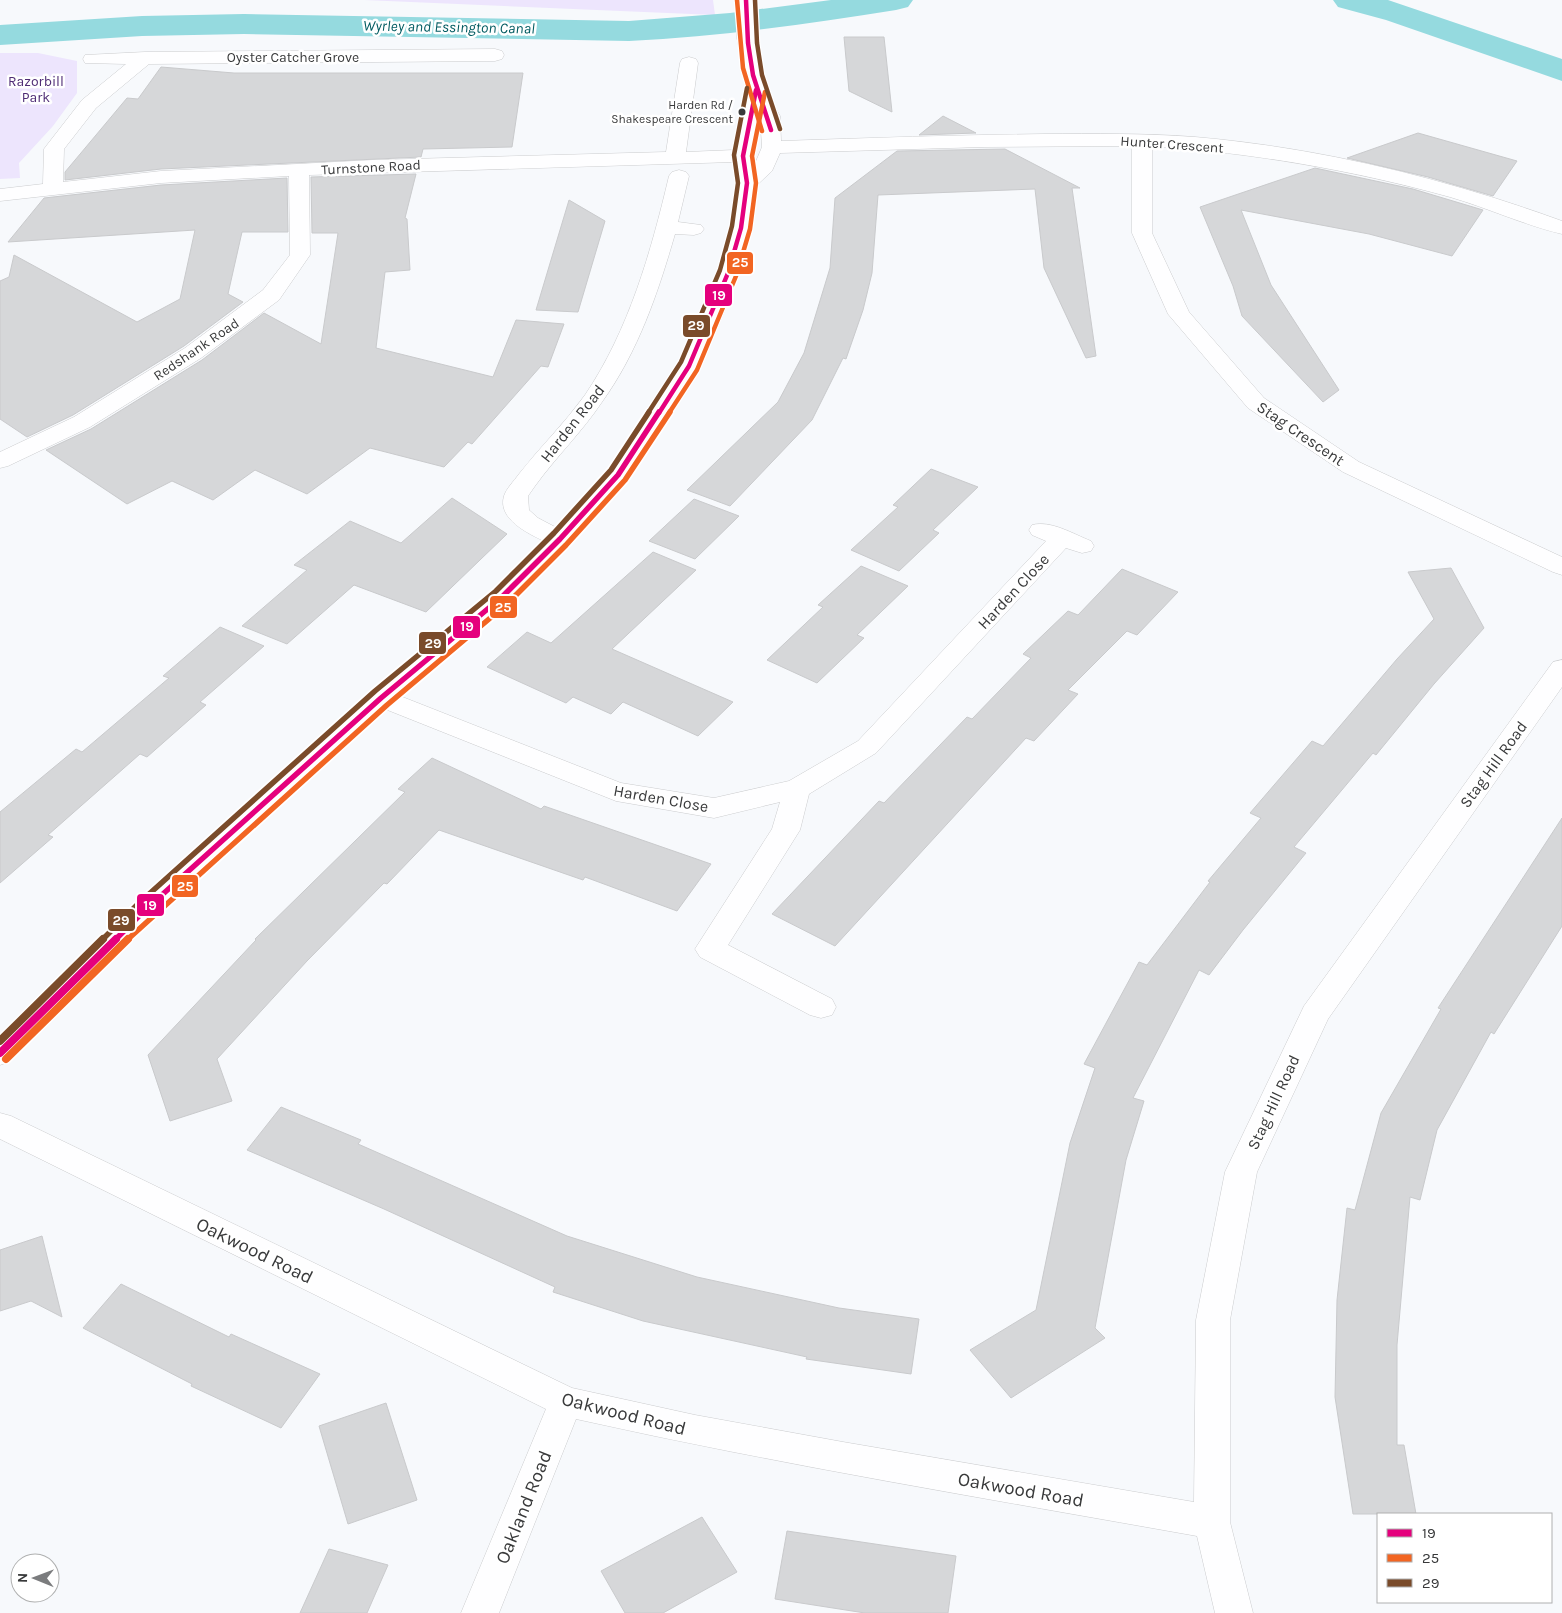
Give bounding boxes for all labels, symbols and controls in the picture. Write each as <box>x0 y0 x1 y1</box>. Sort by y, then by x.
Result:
water label: Wyrley and Essington Canal <box>363 17 535 38</box>
street label: Oyster Catcher Grove <box>227 49 359 66</box>
park label: Razorbill Park <box>8 73 64 106</box>
place label: Harden Rd / Shakespeare Crescent <box>611 98 733 126</box>
marker: Harden Rd / Shakespeare Crescent <box>737 107 747 117</box>
street label: Hunter Crescent <box>1120 132 1224 157</box>
street label: Turnstone Road <box>321 156 421 179</box>
line badge: 25 <box>726 251 754 275</box>
text: 25 <box>732 254 748 271</box>
line badge: 19 <box>704 283 733 307</box>
text: 19 <box>712 287 726 304</box>
line badge: 29 <box>682 314 711 338</box>
street label: Redshank Road <box>150 315 242 384</box>
text: 29 <box>687 317 705 334</box>
street label: Harden Road <box>536 381 609 466</box>
street label: Stag Crescent <box>1253 397 1348 470</box>
street label: Harden Close <box>974 550 1053 633</box>
line badge: 25 <box>489 595 518 619</box>
text: 25 <box>495 599 511 616</box>
line badge: 19 <box>452 615 481 639</box>
text: 19 <box>460 618 474 635</box>
line badge: 29 <box>418 631 447 655</box>
text: 29 <box>424 635 442 652</box>
street label: Stag Hill Road <box>1456 717 1531 811</box>
street label: Harden Close <box>612 781 710 816</box>
line badge: 25 <box>171 874 199 898</box>
text: 25 <box>177 878 193 895</box>
line badge: 19 <box>136 893 165 917</box>
text: 19 <box>143 897 157 914</box>
line badge: 29 <box>107 908 136 932</box>
text: 29 <box>112 912 130 929</box>
street label: Stag Hill Road <box>1243 1052 1304 1153</box>
street label: Oakwood Road <box>192 1213 317 1289</box>
street label: Oakwood Road <box>559 1388 688 1440</box>
street label: Oakland Road <box>491 1448 557 1567</box>
street label: Oakwood Road <box>956 1468 1086 1512</box>
legend <box>1377 1513 1552 1603</box>
text: 19 <box>1422 1524 1436 1542</box>
text: 25 <box>1422 1549 1439 1567</box>
north arrow <box>10 1553 60 1603</box>
text: N <box>14 1573 31 1583</box>
text: 29 <box>1422 1574 1439 1592</box>

